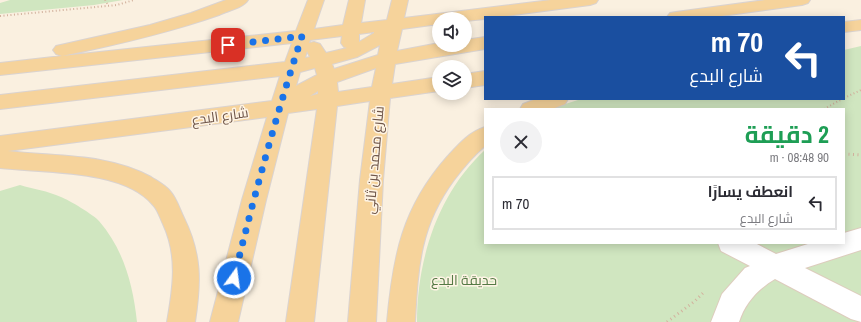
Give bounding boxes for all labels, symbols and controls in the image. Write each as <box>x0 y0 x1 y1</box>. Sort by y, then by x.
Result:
map controls <box>432 12 472 100</box>
button: sound <box>432 12 472 52</box>
text: 70 m <box>711 23 763 61</box>
pin <box>211 28 245 62</box>
icon: left <box>777 32 829 84</box>
icon: arrive <box>217 34 239 56</box>
button: layers <box>432 60 472 100</box>
text: شارع البدع <box>689 63 763 88</box>
street label: شارع البدع <box>190 103 250 129</box>
street label: شارع محمد بن ثاني <box>360 105 391 215</box>
text: 2 دقيقة <box>745 118 829 150</box>
button: close <box>500 121 542 163</box>
text: 90 m · 08:48 <box>770 149 829 166</box>
text: انعطف يسارًا <box>708 181 793 202</box>
icon: left <box>805 192 827 214</box>
text: 70 m <box>502 193 529 214</box>
text: شارع البدع <box>740 210 793 227</box>
position arrow <box>213 257 255 299</box>
park label: حديقة البدع <box>431 271 497 289</box>

